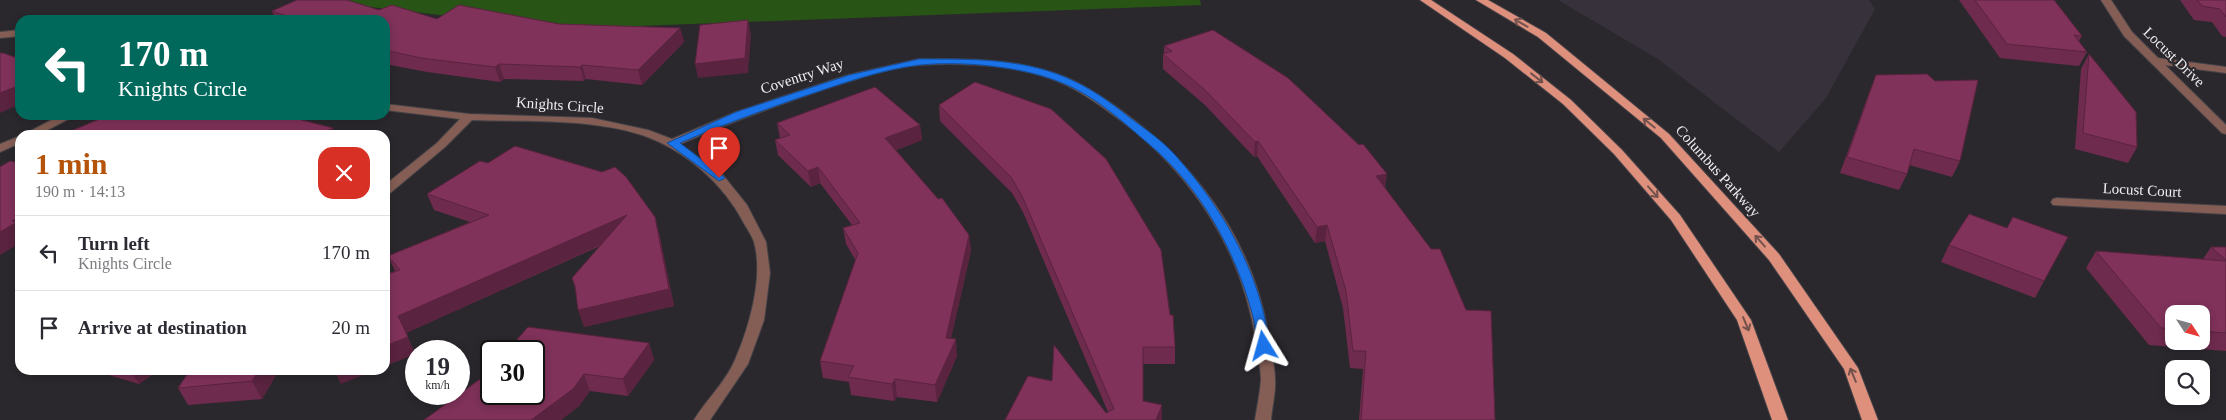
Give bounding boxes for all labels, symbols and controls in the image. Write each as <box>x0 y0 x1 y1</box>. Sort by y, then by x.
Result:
one-way arrow <box>1515 18 1529 28</box>
street label: Locust Drive <box>2140 24 2208 90</box>
icon: left <box>35 35 100 100</box>
text: 170 m <box>118 35 208 74</box>
street label: Coventry Way <box>758 55 846 97</box>
one-way arrow <box>1530 73 1544 83</box>
text: Knights Circle <box>118 76 247 101</box>
street label: Knights Circle <box>516 94 605 116</box>
one-way arrow <box>1643 118 1656 129</box>
street label: Columbus Parkway <box>1673 122 1764 221</box>
pin <box>698 127 740 178</box>
icon: arrive <box>705 134 733 162</box>
text: 1 min <box>35 147 108 180</box>
button: close <box>318 147 370 199</box>
street label: Locust Court <box>2102 180 2183 200</box>
text: 190 m · 14:13 <box>35 183 125 200</box>
one-way arrow <box>1647 185 1658 198</box>
text: Turn left <box>78 233 150 254</box>
one-way arrow <box>1755 235 1766 248</box>
icon: left <box>35 239 63 267</box>
text: 170 m <box>322 242 370 263</box>
text: Knights Circle <box>78 255 172 272</box>
north arrow <box>2165 305 2210 350</box>
map controls <box>2165 305 2210 405</box>
icon: arrive <box>35 314 63 342</box>
one-way arrow <box>1741 316 1751 331</box>
text: Arrive at destination <box>78 317 247 338</box>
text: 20 m <box>331 317 370 338</box>
position arrow <box>1237 319 1289 371</box>
speed limit sign: 30 <box>480 340 545 405</box>
text: 19 <box>425 353 450 380</box>
button: search <box>2165 360 2210 405</box>
one-way arrow <box>1847 368 1857 383</box>
text: km/h <box>425 378 450 392</box>

